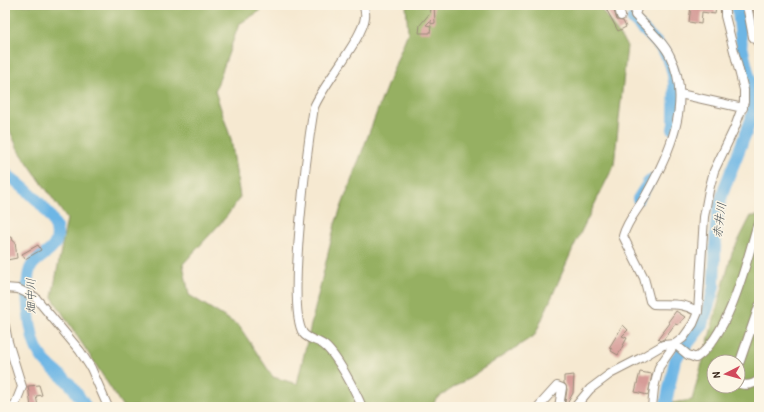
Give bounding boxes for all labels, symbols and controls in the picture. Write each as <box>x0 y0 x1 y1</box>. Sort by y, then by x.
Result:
water label: 赤井川 <box>708 201 730 239</box>
water label: 畑中川 <box>22 278 39 314</box>
north arrow <box>706 354 746 394</box>
text: N <box>709 371 723 379</box>

